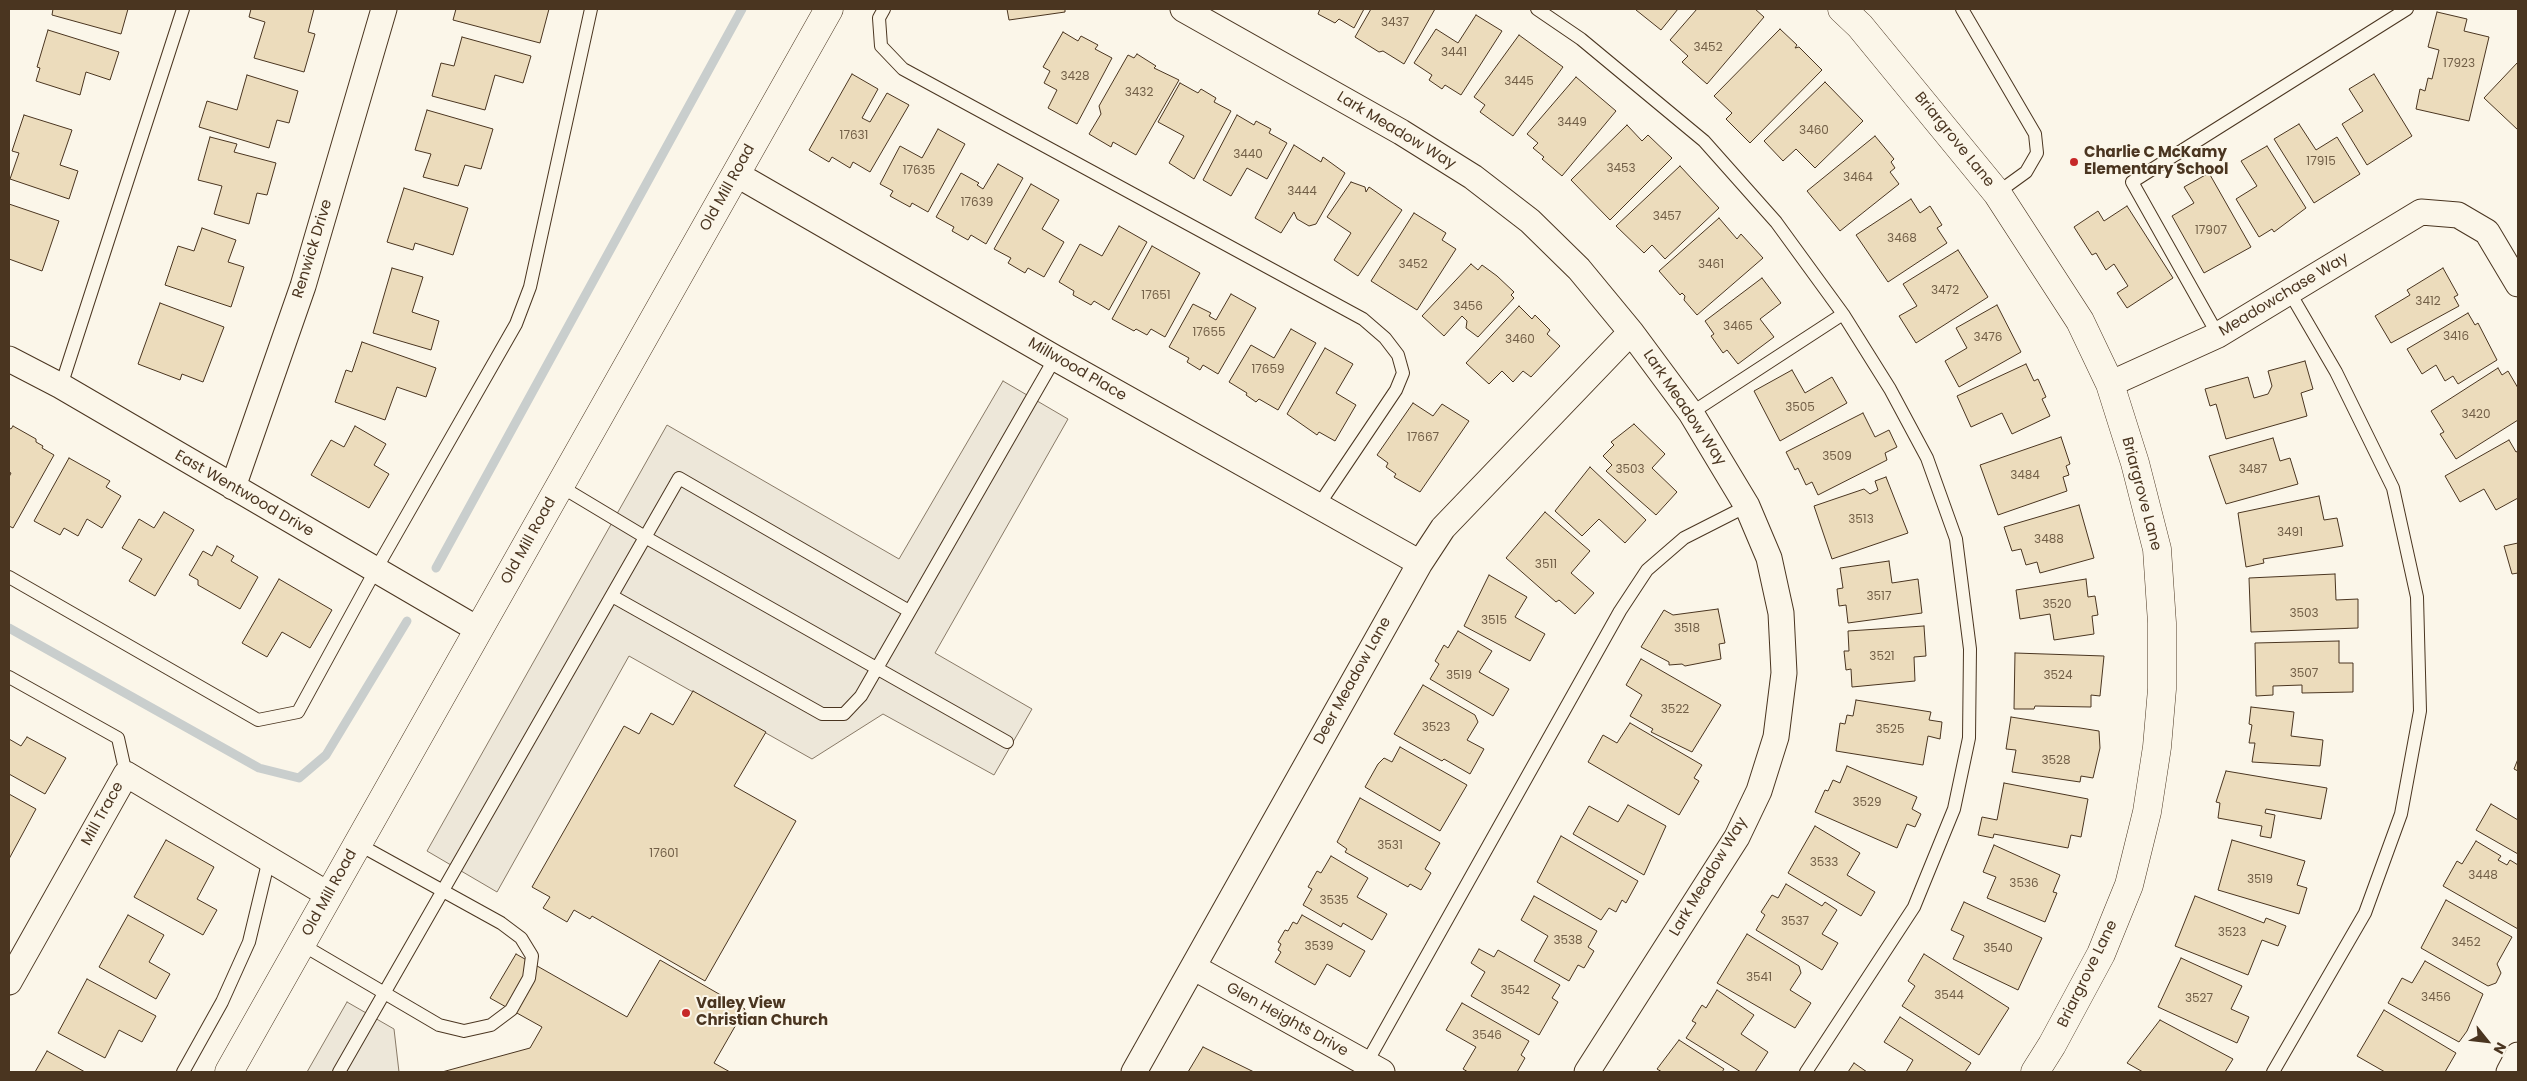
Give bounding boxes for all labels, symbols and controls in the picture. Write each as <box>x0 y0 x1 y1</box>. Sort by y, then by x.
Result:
house number: 3437 <box>1381 16 1409 30</box>
house number: 3452 <box>1693 41 1723 55</box>
house number: 3441 <box>1441 46 1467 60</box>
house number: 17923 <box>2443 57 2475 71</box>
house number: 3428 <box>1060 70 1090 84</box>
house number: 3445 <box>1504 75 1534 89</box>
house number: 3432 <box>1125 86 1153 100</box>
street label: Lark Meadow Way <box>1333 88 1459 174</box>
street label: Briargrove Lane <box>1910 89 1998 191</box>
house number: 3449 <box>1557 116 1587 130</box>
house number: 3460 <box>1799 124 1829 138</box>
house number: 17631 <box>840 129 868 143</box>
street label: Old Mill Road <box>697 141 759 235</box>
place label: Charlie C McKamy Elementary School <box>2084 144 2228 179</box>
house number: 3440 <box>1233 148 1263 162</box>
house number: 17915 <box>2306 155 2336 169</box>
marker: Charlie C McKamy Elementary School <box>2068 156 2080 168</box>
house number: 3453 <box>1606 162 1636 176</box>
house number: 17635 <box>903 164 935 178</box>
house number: 3464 <box>1843 171 1873 185</box>
house number: 3444 <box>1287 185 1317 199</box>
house number: 17639 <box>961 196 993 210</box>
street label: Renwick Drive <box>289 197 337 301</box>
house number: 3457 <box>1653 210 1681 224</box>
house number: 17907 <box>2195 224 2227 238</box>
house number: 3468 <box>1887 232 1917 246</box>
street label: Meadowchase Way <box>2216 249 2352 341</box>
house number: 3452 <box>1398 258 1428 272</box>
house number: 3461 <box>1698 258 1724 272</box>
house number: 3472 <box>1931 284 1959 298</box>
house number: 17651 <box>1141 289 1171 303</box>
house number: 3412 <box>2415 295 2441 309</box>
house number: 3456 <box>1453 300 1483 314</box>
house number: 3465 <box>1723 320 1753 334</box>
house number: 17655 <box>1192 326 1226 340</box>
house number: 3416 <box>2443 330 2469 344</box>
house number: 3476 <box>1974 331 2002 345</box>
house number: 3460 <box>1505 333 1535 347</box>
street label: Millwood Place <box>1025 335 1129 405</box>
street label: Lark Meadow Way <box>1639 347 1729 469</box>
house number: 17659 <box>1251 363 1285 377</box>
house number: 3505 <box>1785 401 1815 415</box>
house number: 3420 <box>2461 408 2491 422</box>
house number: 17667 <box>1407 431 1439 445</box>
street label: Briargrove Lane <box>2117 435 2165 553</box>
street label: East Wentwood Drive <box>171 447 317 541</box>
house number: 3509 <box>1822 450 1852 464</box>
house number: 3503 <box>1615 463 1645 477</box>
house number: 3487 <box>2239 463 2267 477</box>
house number: 3484 <box>2010 469 2040 483</box>
street label: Old Mill Road <box>498 494 560 588</box>
house number: 3513 <box>1848 513 1874 527</box>
house number: 3491 <box>2277 526 2303 540</box>
house number: 3488 <box>2034 533 2064 547</box>
house number: 3511 <box>1535 558 1557 572</box>
house number: 3517 <box>1867 590 1891 604</box>
house number: 3520 <box>2042 598 2072 612</box>
house number: 3503 <box>2289 607 2319 621</box>
street label: Deer Meadow Lane <box>1311 614 1395 748</box>
house number: 3515 <box>1481 614 1507 628</box>
house number: 3518 <box>1674 622 1700 636</box>
house number: 3521 <box>1869 650 1895 664</box>
house number: 3507 <box>2290 667 2318 681</box>
house number: 3519 <box>1446 669 1472 683</box>
house number: 3524 <box>2043 669 2073 683</box>
house number: 3522 <box>1661 703 1689 717</box>
house number: 3523 <box>1422 721 1450 735</box>
house number: 3525 <box>1875 723 1905 737</box>
house number: 3528 <box>2041 754 2071 768</box>
street label: Mill Trace <box>78 779 128 849</box>
house number: 3529 <box>1852 796 1882 810</box>
street label: Lark Meadow Way <box>1666 814 1752 940</box>
house number: 3531 <box>1377 839 1403 853</box>
street label: Old Mill Road <box>299 846 361 940</box>
house number: 17601 <box>649 847 679 861</box>
house number: 3533 <box>1810 856 1838 870</box>
house number: 3448 <box>2468 869 2498 883</box>
house number: 3519 <box>2247 873 2273 887</box>
house number: 3536 <box>2009 877 2039 891</box>
house number: 3535 <box>1319 894 1349 908</box>
house number: 3537 <box>1781 915 1809 929</box>
street label: Briargrove Lane <box>2054 918 2122 1030</box>
house number: 3523 <box>2218 926 2246 940</box>
house number: 3538 <box>1553 934 1583 948</box>
house number: 3452 <box>2451 936 2481 950</box>
house number: 3539 <box>1304 940 1334 954</box>
house number: 3540 <box>1983 942 2013 956</box>
house number: 3541 <box>1746 971 1772 985</box>
street label: Glen Heights Drive <box>1223 979 1351 1061</box>
house number: 3542 <box>1500 984 1530 998</box>
house number: 3544 <box>1934 989 1964 1003</box>
house number: 3456 <box>2421 991 2451 1005</box>
house number: 3527 <box>2185 992 2213 1006</box>
place label: Valley View Christian Church <box>696 995 828 1030</box>
marker: Valley View Christian Church <box>680 1007 692 1019</box>
north arrow <box>2462 1016 2512 1066</box>
house number: 3546 <box>1472 1029 1502 1043</box>
text: N <box>2489 1039 2511 1058</box>

